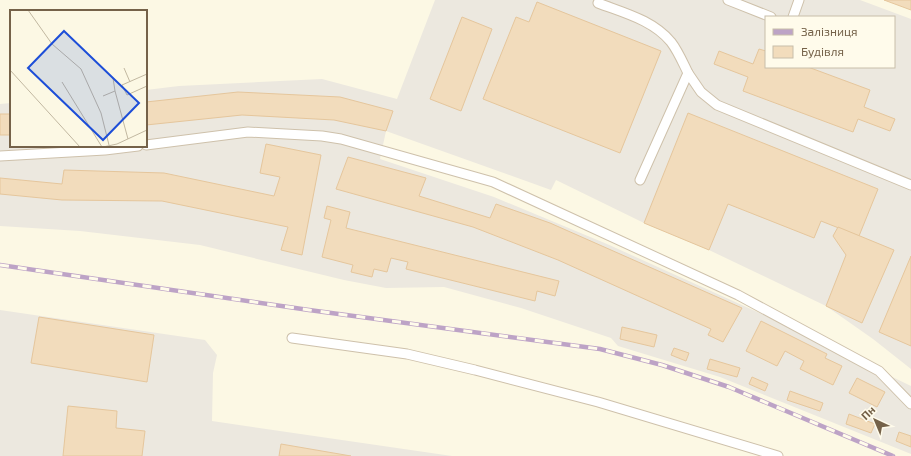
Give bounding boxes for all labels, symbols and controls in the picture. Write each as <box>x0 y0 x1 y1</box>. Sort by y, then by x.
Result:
inset map <box>10 10 147 147</box>
legend <box>765 16 895 68</box>
text: Залізниця <box>801 24 858 38</box>
text: Будівля <box>801 44 844 59</box>
north arrow <box>855 400 895 440</box>
text: Пн <box>858 403 877 422</box>

